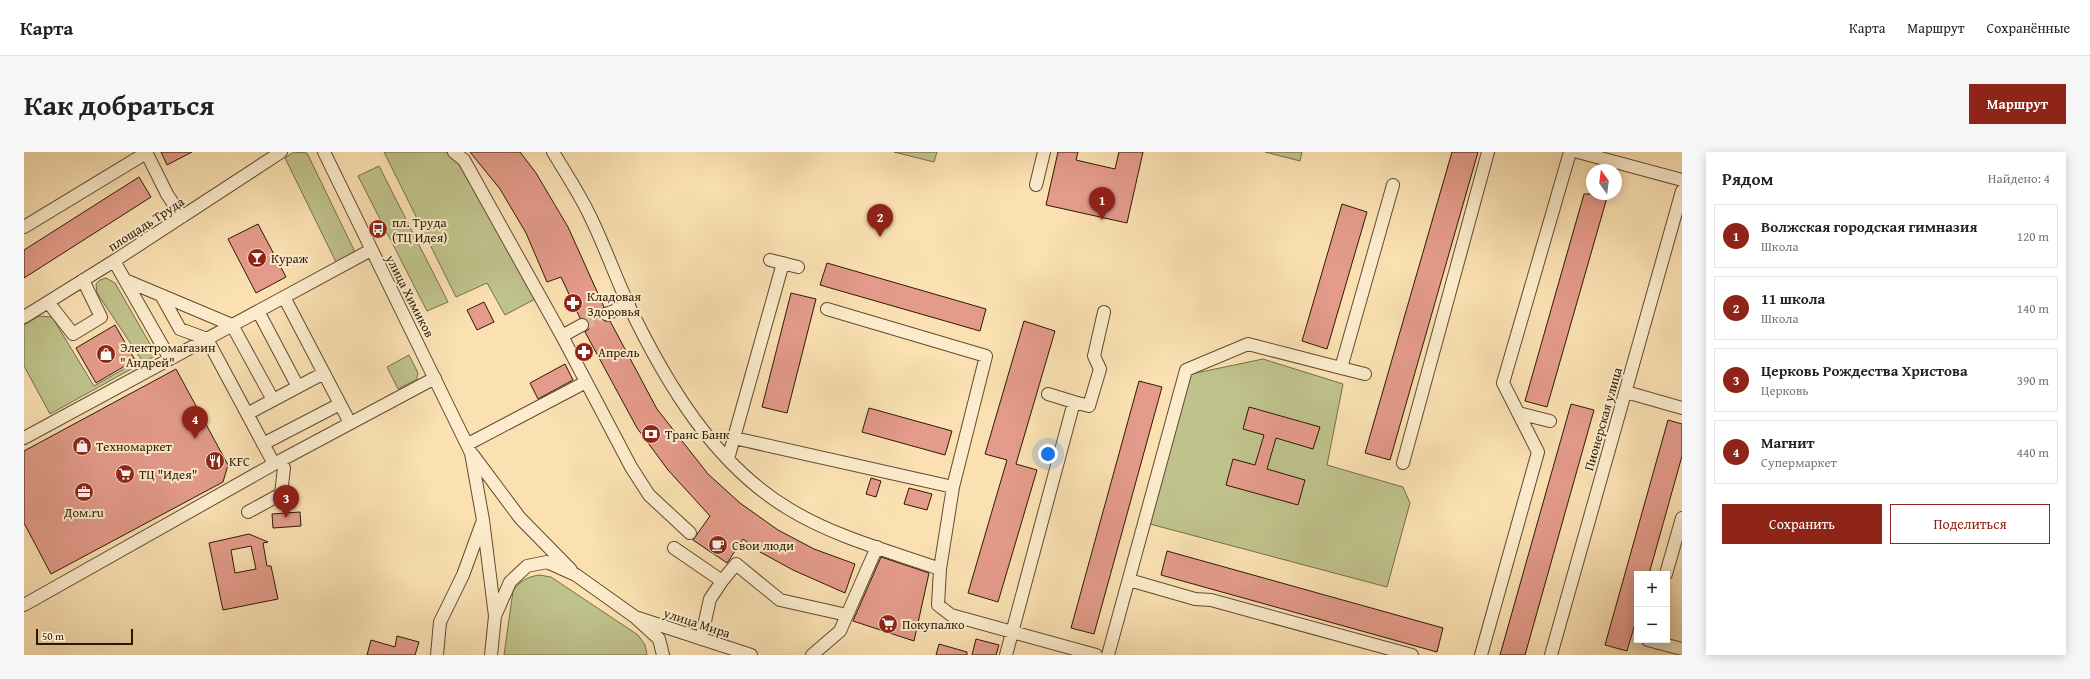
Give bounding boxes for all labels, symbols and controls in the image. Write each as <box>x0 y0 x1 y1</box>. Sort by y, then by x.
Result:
text: Карта <box>20 14 73 42</box>
text: Карта <box>1849 18 1885 38</box>
text: Маршрут <box>1907 18 1965 38</box>
text: Сохранённые <box>1987 18 2070 38</box>
text: Как добраться <box>24 84 214 125</box>
button: Маршрут <box>1969 84 2066 124</box>
north arrow <box>1586 164 1622 200</box>
text: Рядом <box>1722 166 1773 191</box>
text: Найдено: 4 <box>1988 169 2050 188</box>
pin: 1 <box>1089 187 1115 220</box>
street label: площадь Труда <box>104 192 189 256</box>
pin: 2 <box>867 204 893 237</box>
place label: пл. Труда (ТЦ Идея) <box>392 213 447 247</box>
text: Волжская городская гимназия <box>1761 216 1977 237</box>
bus stop icon: пл. Труда (ТЦ Идея) <box>367 218 389 240</box>
text: 1 <box>1733 227 1739 246</box>
text: 120 m <box>2017 227 2049 246</box>
text: Школа <box>1761 237 1799 256</box>
bar icon: Кураж <box>246 247 268 269</box>
place label: Кураж <box>271 249 309 268</box>
street label: улица Химиков <box>381 250 439 341</box>
place label: Кладовая Здоровья <box>587 287 642 321</box>
text: 11 школа <box>1761 288 1825 309</box>
pharmacy icon: Кладовая Здоровья <box>562 292 584 314</box>
text: 2 <box>1733 299 1739 318</box>
text: 140 m <box>2017 299 2049 318</box>
text: Школа <box>1761 309 1799 328</box>
place label: Электромагазин "Андрей" <box>120 338 216 372</box>
pharmacy icon: Апрель <box>573 341 595 363</box>
shop icon: Электромагазин "Андрей" <box>95 343 117 365</box>
place label: Апрель <box>598 343 640 362</box>
text: Церковь Рождества Христова <box>1761 360 1968 381</box>
street label: Пионерская улица <box>1579 364 1627 473</box>
text: 3 <box>1733 371 1739 390</box>
text: 390 m <box>2017 371 2049 390</box>
text: Церковь <box>1761 381 1808 400</box>
pin: 4 <box>182 406 208 439</box>
bank icon: Транс Банк <box>640 423 662 445</box>
place label: Транс Банк <box>665 425 730 444</box>
text: Магнит <box>1761 432 1815 453</box>
shop icon: Техномаркет <box>71 435 93 457</box>
place label: Техномаркет <box>96 437 173 456</box>
text: 4 <box>1733 443 1739 462</box>
text: 440 m <box>2017 443 2049 462</box>
your location <box>1038 444 1058 464</box>
restaurant icon: KFC <box>204 450 226 472</box>
place label: KFC <box>229 452 250 471</box>
text: Супермаркет <box>1761 453 1837 472</box>
supermarket icon: ТЦ "Идея" <box>114 463 136 485</box>
place label: ТЦ "Идея" <box>139 465 197 484</box>
office icon: Дом.ru <box>73 481 95 503</box>
pin: 3 <box>273 485 299 518</box>
place label: Дом.ru <box>63 503 104 522</box>
button: Сохранить <box>1722 504 1882 544</box>
button: Поделиться <box>1890 504 2050 544</box>
cafe icon: Свои люди <box>707 534 729 556</box>
place label: Свои люди <box>732 536 794 555</box>
map controls <box>1634 571 1670 643</box>
button: + <box>1634 571 1670 607</box>
street label: улица Мира <box>660 603 734 643</box>
button: − <box>1634 607 1670 643</box>
supermarket icon: Покупалко <box>877 613 899 635</box>
place label: Покупалко <box>902 615 965 634</box>
scale bar <box>36 627 133 646</box>
text: 50 m <box>42 628 64 644</box>

